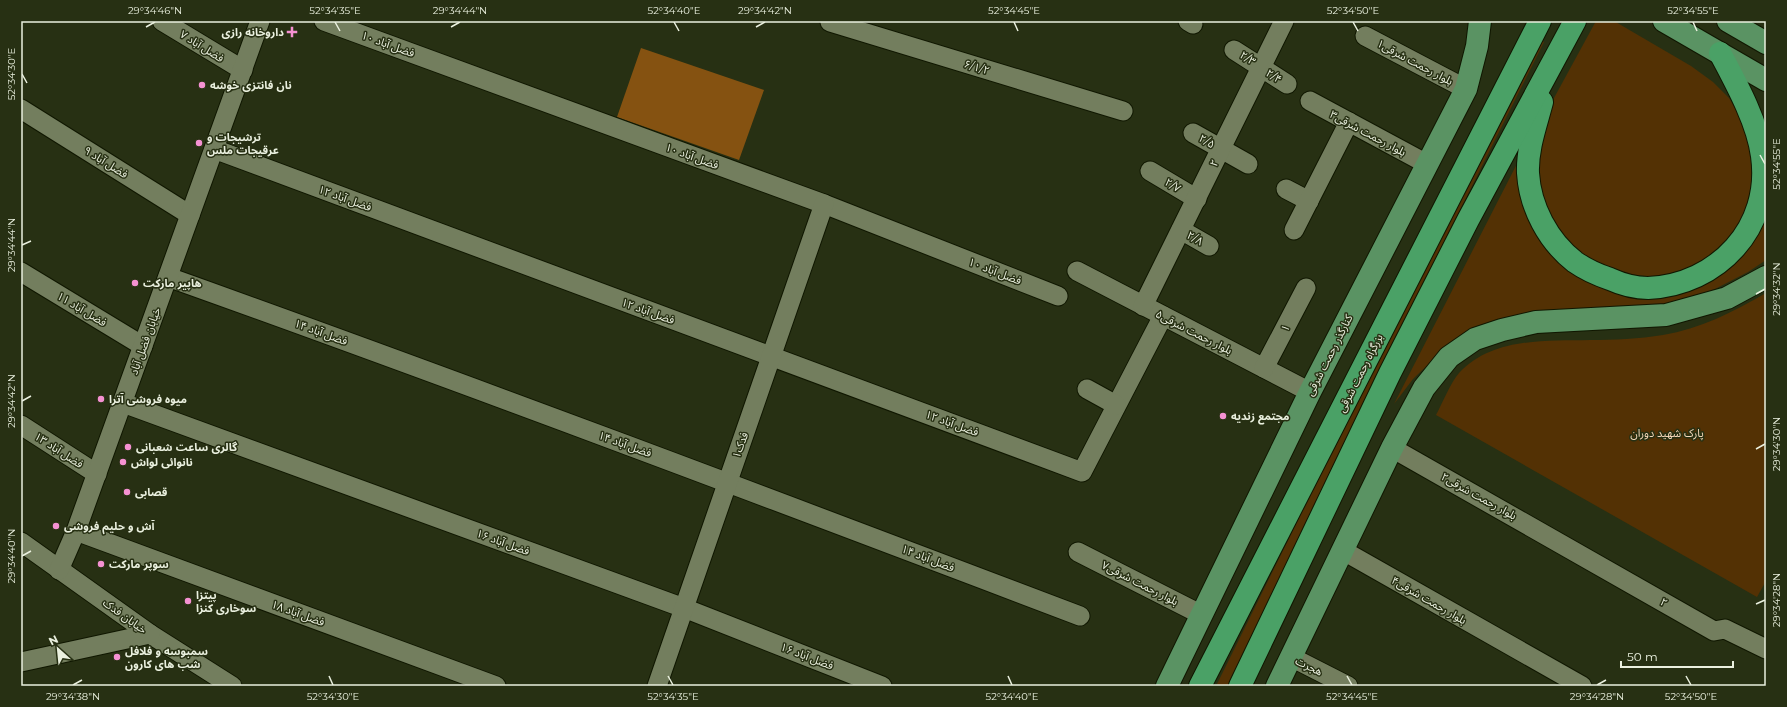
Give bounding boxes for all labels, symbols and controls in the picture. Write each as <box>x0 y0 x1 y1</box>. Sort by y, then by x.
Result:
text: 29°34'46"N <box>128 4 182 17</box>
text: 52°34'35"E <box>309 4 361 17</box>
text: 29°34'44"N <box>433 4 487 17</box>
text: 52°34'40"E <box>648 4 701 17</box>
text: 29°34'42"N <box>738 4 792 17</box>
text: 52°34'45"E <box>988 4 1040 17</box>
text: 52°34'50"E <box>1327 4 1380 17</box>
text: 52°34'55"E <box>1667 4 1719 17</box>
place label: داروخانه رازی <box>221 25 284 39</box>
street label: فضل آباد ۷ <box>177 27 227 65</box>
marker: داروخانه رازی <box>287 27 297 37</box>
street label: فضل آباد ۱۰ <box>359 28 417 60</box>
street label: بلوار رحمت شرقی۱ <box>1374 36 1456 88</box>
text: 52°34'30"E <box>5 47 18 100</box>
street label: ۲/۳ <box>1237 48 1259 68</box>
street label: ۶/۱/۲ <box>962 56 992 78</box>
street label: ۲/۴ <box>1263 66 1285 86</box>
place label: نان فانتزی خوشه <box>210 78 292 92</box>
marker: نان فانتزی خوشه <box>197 80 207 90</box>
street label: بلوار رحمت شرقی۳ <box>1327 107 1409 159</box>
place label: ترشیجات و عرقیجات ملس <box>207 130 279 157</box>
street label: ۲/۵ <box>1196 131 1218 151</box>
marker: ترشیجات و عرقیجات ملس <box>194 138 204 148</box>
text: 52°34'55"E <box>1770 138 1783 190</box>
street label: فضل آباد ۱۰ <box>663 140 721 172</box>
street label: فضل آباد ۹ <box>81 143 131 181</box>
street label: ۲ <box>1206 157 1222 169</box>
street label: ۲/۷ <box>1162 175 1184 196</box>
street label: فضل آباد ۱۲ <box>316 182 374 214</box>
text: 29°34'44"N <box>5 218 18 272</box>
street label: ۲/۸ <box>1184 228 1206 248</box>
street label: فضل آباد ۱۰ <box>966 254 1024 288</box>
text: 29°34'32"N <box>1770 262 1783 316</box>
place label: هاپیر مارکت <box>143 276 202 291</box>
marker: هاپیر مارکت <box>130 278 140 288</box>
street label: فضل آباد ۱۱ <box>54 289 110 329</box>
street label: فضل آباد ۱۲ <box>619 295 677 327</box>
street label: خیابان فضل آباد <box>126 305 164 377</box>
street label: ۵بلوار رحمت شرقی <box>1153 307 1235 357</box>
street label: کنارگذر رحمت شرقی <box>1302 312 1356 398</box>
street label: فضل آباد ۱۴ <box>292 316 350 348</box>
street label: ۱ <box>1277 322 1293 334</box>
street label: بزرگراه رحمت شرقی <box>1334 331 1386 415</box>
text: 29°34'42"N <box>5 374 18 428</box>
place label: میوه فروشی آترا <box>109 392 187 406</box>
marker: میوه فروشی آترا <box>96 394 106 404</box>
street label: فضل آباد ۱۲ <box>923 407 981 439</box>
place label: مجتمع زندیه <box>1231 409 1289 425</box>
marker: مجتمع زندیه <box>1218 411 1228 421</box>
text: 29°34'30"N <box>1770 417 1783 471</box>
park label: پارک شهید دوران <box>1630 426 1704 441</box>
street label: فضل آباد ۱۴ <box>596 428 654 460</box>
street label: فضل آباد ۱۳ <box>32 429 86 471</box>
street label: فدک۱ <box>729 430 751 460</box>
place label: گالری ساعت شعبانی <box>136 440 238 454</box>
marker: گالری ساعت شعبانی <box>123 442 133 452</box>
place label: نانوائی لواش <box>131 455 193 469</box>
marker: نانوائی لواش <box>118 457 128 467</box>
street label: بلوار رحمت شرقی۲ <box>1439 469 1519 523</box>
place label: قصابی <box>135 485 168 499</box>
marker: قصابی <box>122 487 132 497</box>
place label: آش و حلیم فروشی <box>64 519 155 535</box>
marker: آش و حلیم فروشی <box>51 521 61 531</box>
street label: فضل آباد ۱۶ <box>474 526 532 558</box>
text: 29°34'40"N <box>5 529 18 583</box>
street label: فضل آباد ۱۴ <box>899 541 957 575</box>
place label: سوپر مارکت <box>109 557 169 572</box>
street label: بلوار رحمت شرقی۷ <box>1099 558 1181 608</box>
marker: سوپر مارکت <box>96 559 106 569</box>
street label: بلوار رحمت شرقی۴ <box>1389 573 1469 627</box>
text: 29°34'28"N <box>1770 573 1783 627</box>
place label: پيتزا سوخارى كنزا <box>196 588 256 615</box>
street label: ۲ <box>1658 594 1670 610</box>
street label: خیابان فدک <box>100 595 150 637</box>
marker: پيتزا سوخارى كنزا <box>183 596 193 606</box>
street label: فضل آباد ۱۸ <box>269 597 327 629</box>
north arrow <box>38 629 78 669</box>
text: N <box>46 632 61 648</box>
street label: فضل آباد ۱۶ <box>778 639 836 673</box>
scale bar <box>1621 643 1733 669</box>
place label: سمبوسه و فلافل شب های کارون <box>125 644 208 671</box>
text: 50 m <box>1627 649 1658 664</box>
marker: سمبوسه و فلافل شب های کارون <box>112 652 122 662</box>
street label: هجرت <box>1293 653 1325 679</box>
text: 29°34'38"N <box>46 690 100 703</box>
text: 52°34'30"E <box>307 690 360 703</box>
text: 52°34'35"E <box>647 690 699 703</box>
text: 52°34'40"E <box>986 690 1039 703</box>
text: 52°34'45"E <box>1326 690 1378 703</box>
text: 29°34'28"N <box>1570 690 1624 703</box>
text: 52°34'50"E <box>1665 690 1718 703</box>

